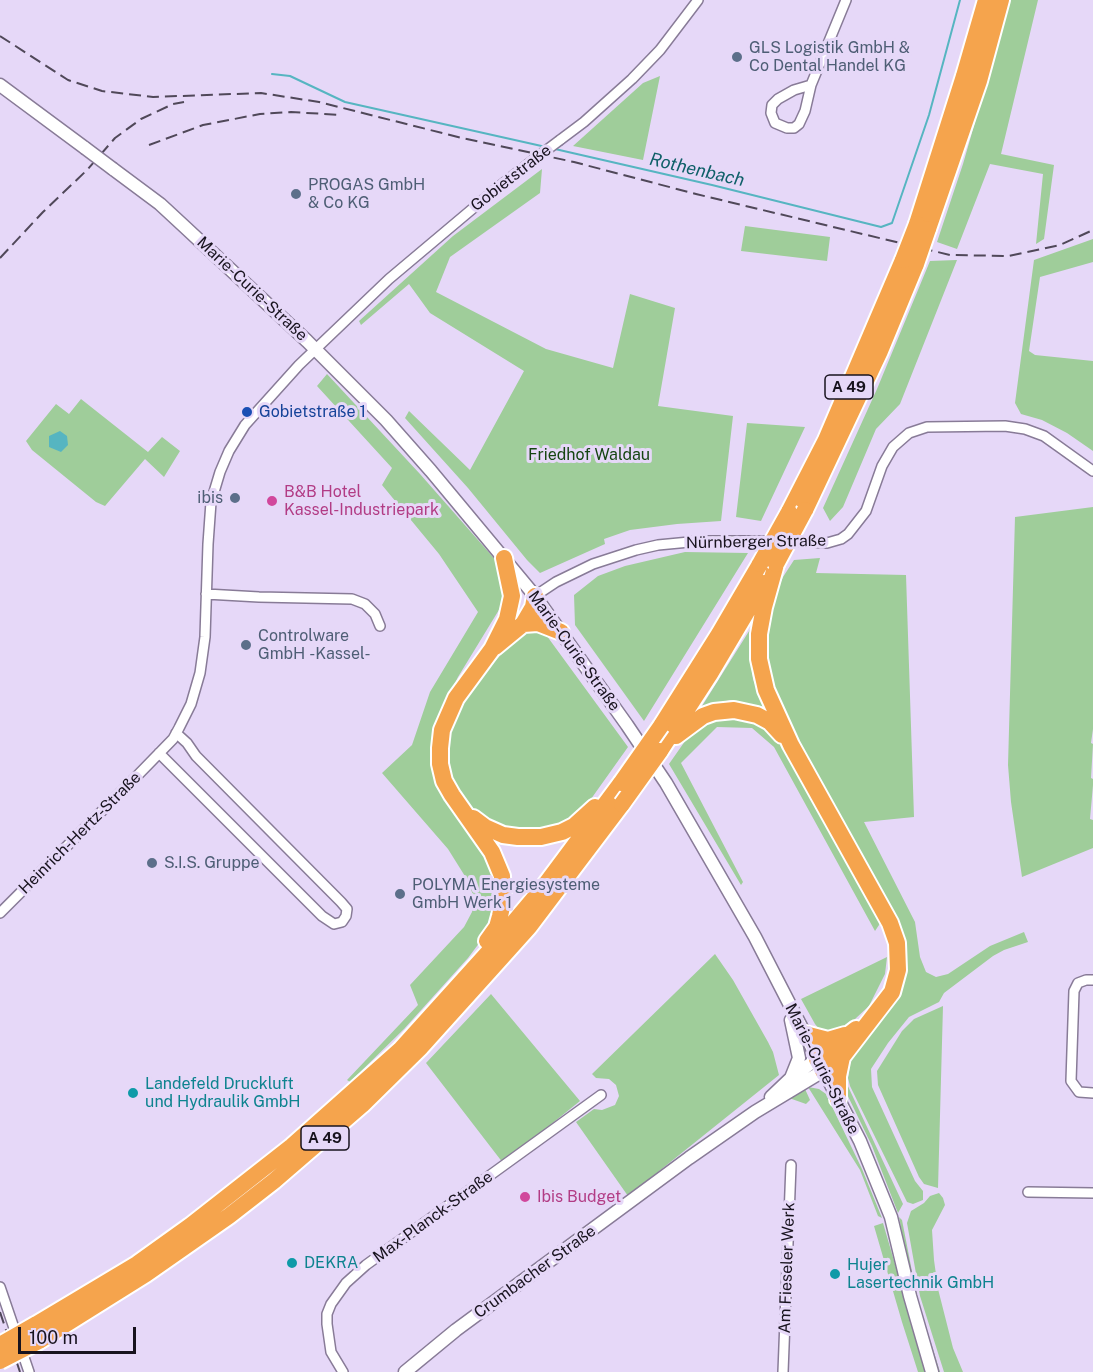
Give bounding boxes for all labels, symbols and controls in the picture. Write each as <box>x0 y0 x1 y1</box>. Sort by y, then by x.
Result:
place label: GLS Logistik GmbH & Co Dental Handel KG <box>749 38 910 76</box>
marker: GLS Logistik GmbH & Co Dental Handel KG <box>730 50 744 64</box>
street label: Gobietstraße <box>467 141 555 215</box>
water label: Rothenbach <box>647 149 747 191</box>
place label: PROGAS GmbH & Co KG <box>308 175 425 213</box>
marker: PROGAS GmbH & Co KG <box>289 187 303 201</box>
street label: Marie-Curie-Straße <box>193 233 311 345</box>
road number: A 49 <box>825 375 873 399</box>
place label: Gobietstraße 1 <box>259 402 366 422</box>
marker: Gobietstraße 1 <box>240 405 254 419</box>
park label: Friedhof Waldau <box>528 445 650 465</box>
place label: B&B Hotel Kassel-Industriepark <box>284 482 439 520</box>
place label: ibis <box>197 488 223 508</box>
marker: ibis <box>228 491 242 505</box>
marker: B&B Hotel Kassel-Industriepark <box>265 494 279 508</box>
street label: Nürnberger Straße <box>686 531 826 553</box>
street label: Marie-Curie-Straße <box>524 587 624 715</box>
place label: Controlware GmbH -Kassel- <box>258 626 371 664</box>
marker: Controlware GmbH -Kassel- <box>239 638 253 652</box>
street label: Heinrich-Hertz-Straße <box>15 768 145 898</box>
place label: S.I.S. Gruppe <box>164 853 260 873</box>
marker: S.I.S. Gruppe <box>145 856 159 870</box>
place label: POLYMA Energiesysteme GmbH Werk 1 <box>412 875 600 913</box>
marker: POLYMA Energiesysteme GmbH Werk 1 <box>393 887 407 901</box>
street label: Marie-Curie-Straße <box>781 1001 863 1137</box>
place label: Landefeld Druckluft und Hydraulik GmbH <box>145 1074 301 1112</box>
marker: Landefeld Druckluft und Hydraulik GmbH <box>126 1086 140 1100</box>
road number: A 49 <box>301 1126 349 1150</box>
street label: Max-Planck-Straße <box>370 1167 496 1267</box>
place label: Ibis Budget <box>537 1187 621 1207</box>
marker: Ibis Budget <box>518 1190 532 1204</box>
street label: Am Fieseler Werk <box>775 1202 799 1334</box>
street label: Crumbacher Straße <box>470 1221 600 1323</box>
place label: DEKRA <box>304 1253 358 1273</box>
place label: Hujer Lasertechnik GmbH <box>847 1255 994 1293</box>
marker: DEKRA <box>285 1256 299 1270</box>
marker: Hujer Lasertechnik GmbH <box>828 1267 842 1281</box>
scale bar <box>21 1315 140 1353</box>
text: 100 m <box>29 1327 78 1348</box>

